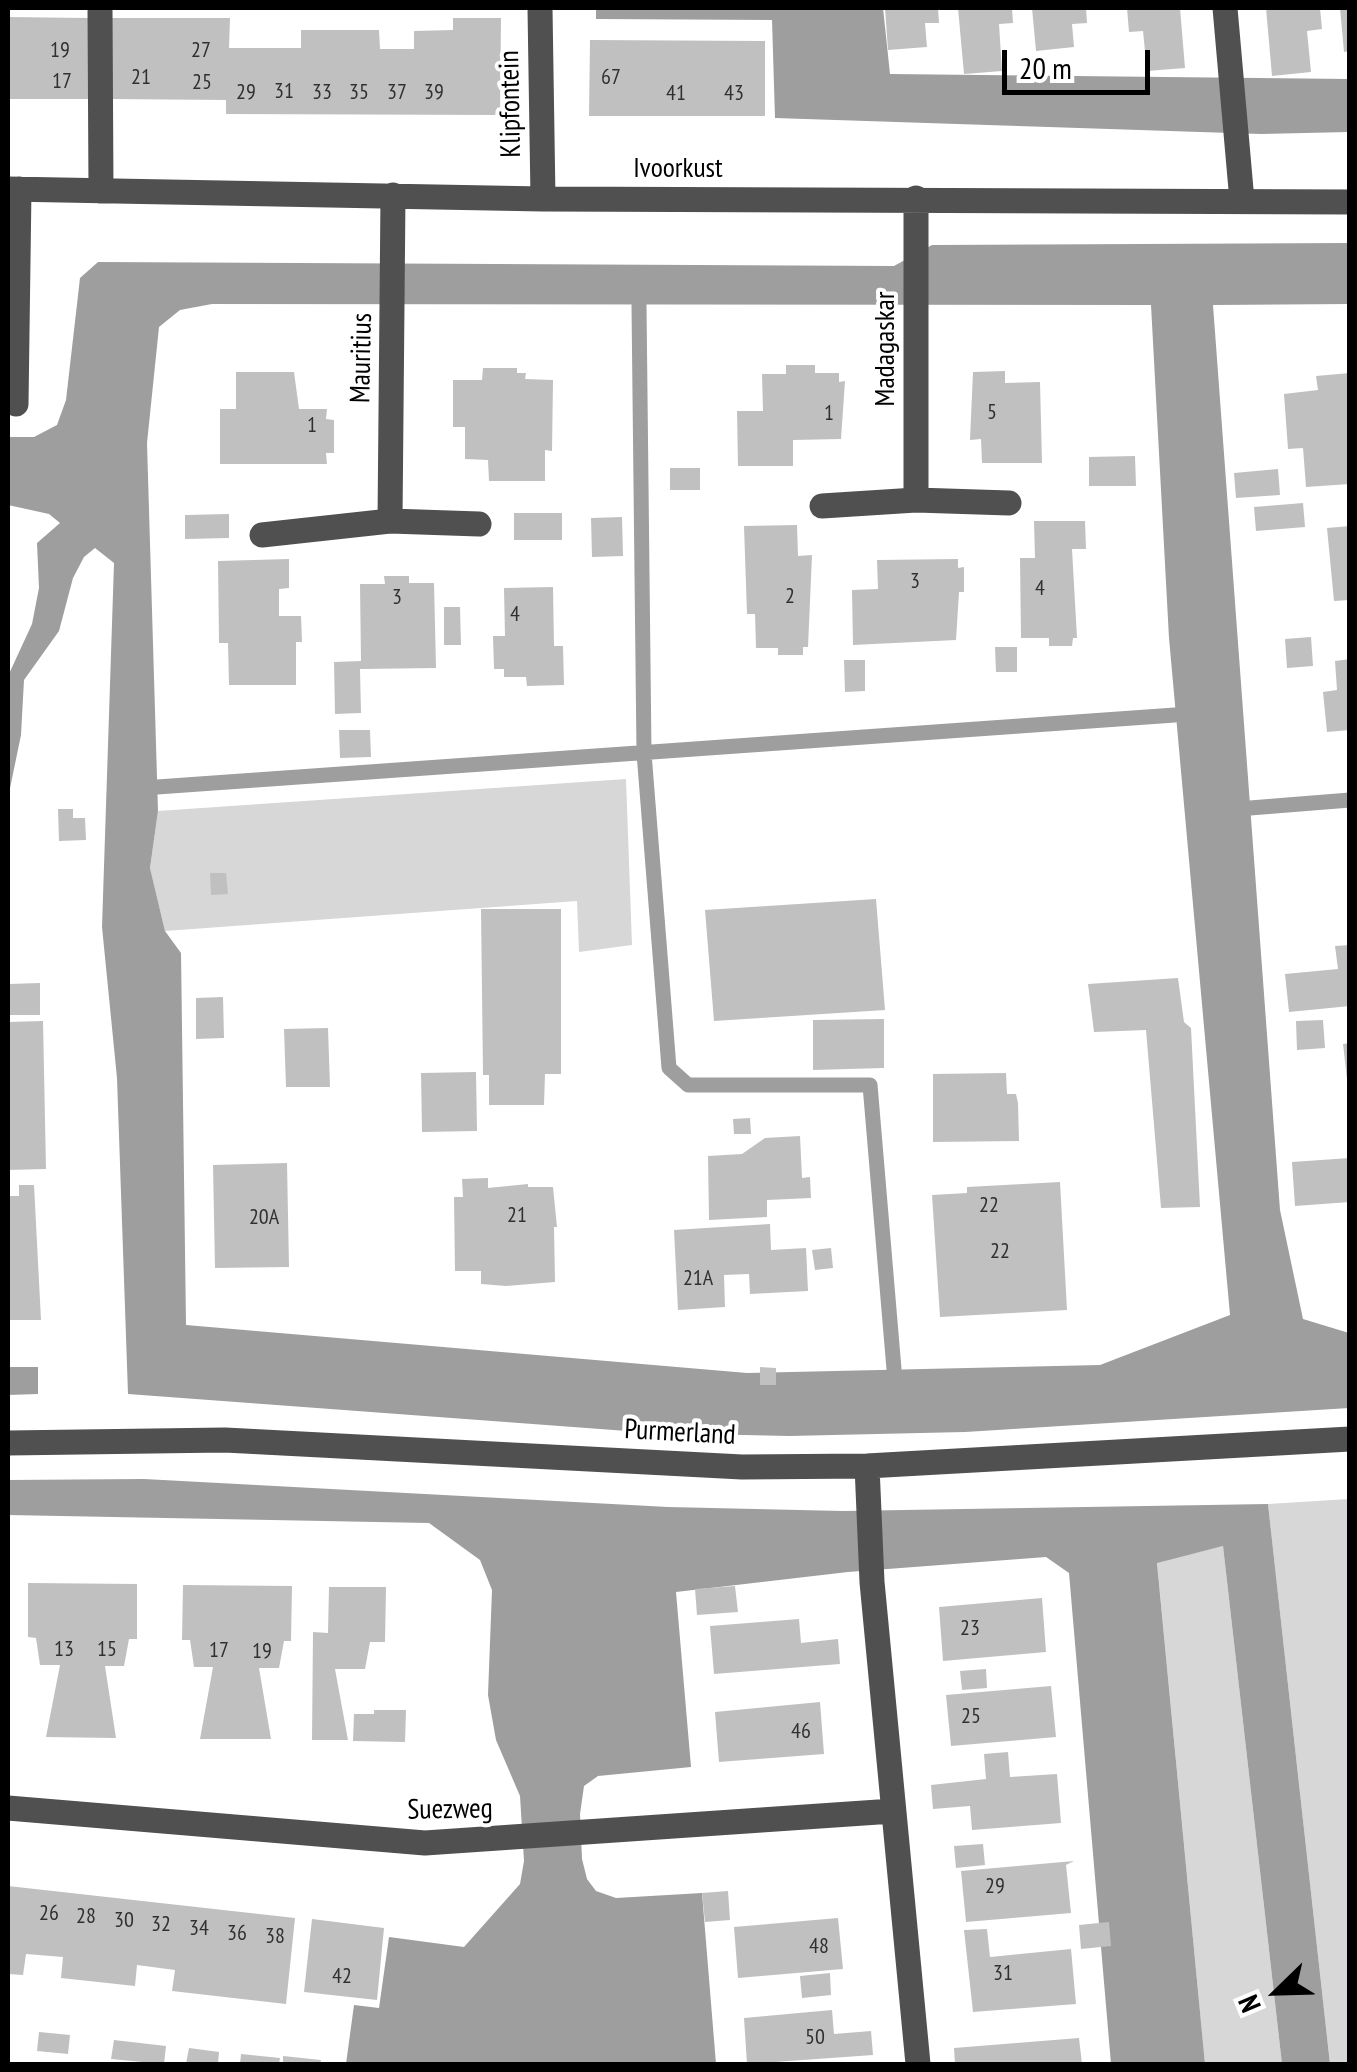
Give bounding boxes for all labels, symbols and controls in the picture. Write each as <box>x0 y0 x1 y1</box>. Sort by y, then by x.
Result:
scale bar <box>1007 30 1154 92</box>
house number: 19 <box>50 38 70 64</box>
house number: 27 <box>191 38 211 64</box>
text: 20 m <box>1019 48 1072 87</box>
street label: Klipfontein <box>493 50 529 158</box>
house number: 21 <box>131 65 151 91</box>
house number: 67 <box>601 65 621 91</box>
house number: 17 <box>52 69 72 95</box>
house number: 25 <box>192 70 212 96</box>
house number: 31 <box>274 79 294 105</box>
house number: 29 <box>236 80 256 106</box>
house number: 33 <box>312 80 332 106</box>
house number: 35 <box>349 80 369 106</box>
house number: 37 <box>387 80 407 106</box>
house number: 39 <box>424 80 444 106</box>
house number: 41 <box>666 81 686 107</box>
house number: 43 <box>724 81 744 107</box>
street label: Ivoorkust <box>633 152 723 186</box>
street label: Madagaskar <box>869 292 903 406</box>
street label: Mauritius <box>344 313 380 403</box>
house number: 5 <box>987 400 997 426</box>
house number: 1 <box>824 401 834 427</box>
house number: 1 <box>307 413 317 439</box>
house number: 3 <box>910 569 920 595</box>
house number: 4 <box>1035 576 1045 602</box>
house number: 2 <box>785 584 795 610</box>
house number: 3 <box>392 585 402 611</box>
house number: 4 <box>510 602 520 628</box>
house number: 22 <box>979 1193 999 1219</box>
house number: 21 <box>507 1203 527 1229</box>
house number: 20A <box>249 1205 279 1231</box>
house number: 22 <box>990 1239 1010 1265</box>
house number: 21A <box>683 1266 713 1292</box>
street label: Purmerland <box>624 1413 736 1453</box>
house number: 23 <box>960 1616 980 1642</box>
house number: 13 <box>54 1637 74 1663</box>
house number: 15 <box>97 1637 117 1663</box>
house number: 17 <box>209 1638 229 1664</box>
house number: 19 <box>252 1639 272 1665</box>
house number: 25 <box>961 1704 981 1730</box>
house number: 46 <box>791 1719 811 1745</box>
street label: Suezweg <box>407 1792 493 1828</box>
house number: 29 <box>985 1874 1005 1900</box>
house number: 26 <box>39 1901 59 1927</box>
house number: 28 <box>76 1904 96 1930</box>
house number: 30 <box>114 1908 134 1934</box>
house number: 32 <box>151 1912 171 1938</box>
house number: 34 <box>189 1916 209 1942</box>
house number: 36 <box>227 1921 247 1947</box>
house number: 38 <box>265 1924 285 1950</box>
house number: 48 <box>809 1934 829 1960</box>
north arrow <box>1227 1942 1327 2042</box>
house number: 31 <box>993 1961 1013 1987</box>
house number: 42 <box>332 1964 352 1990</box>
text: N <box>1229 1990 1269 2018</box>
house number: 50 <box>805 2025 825 2051</box>

